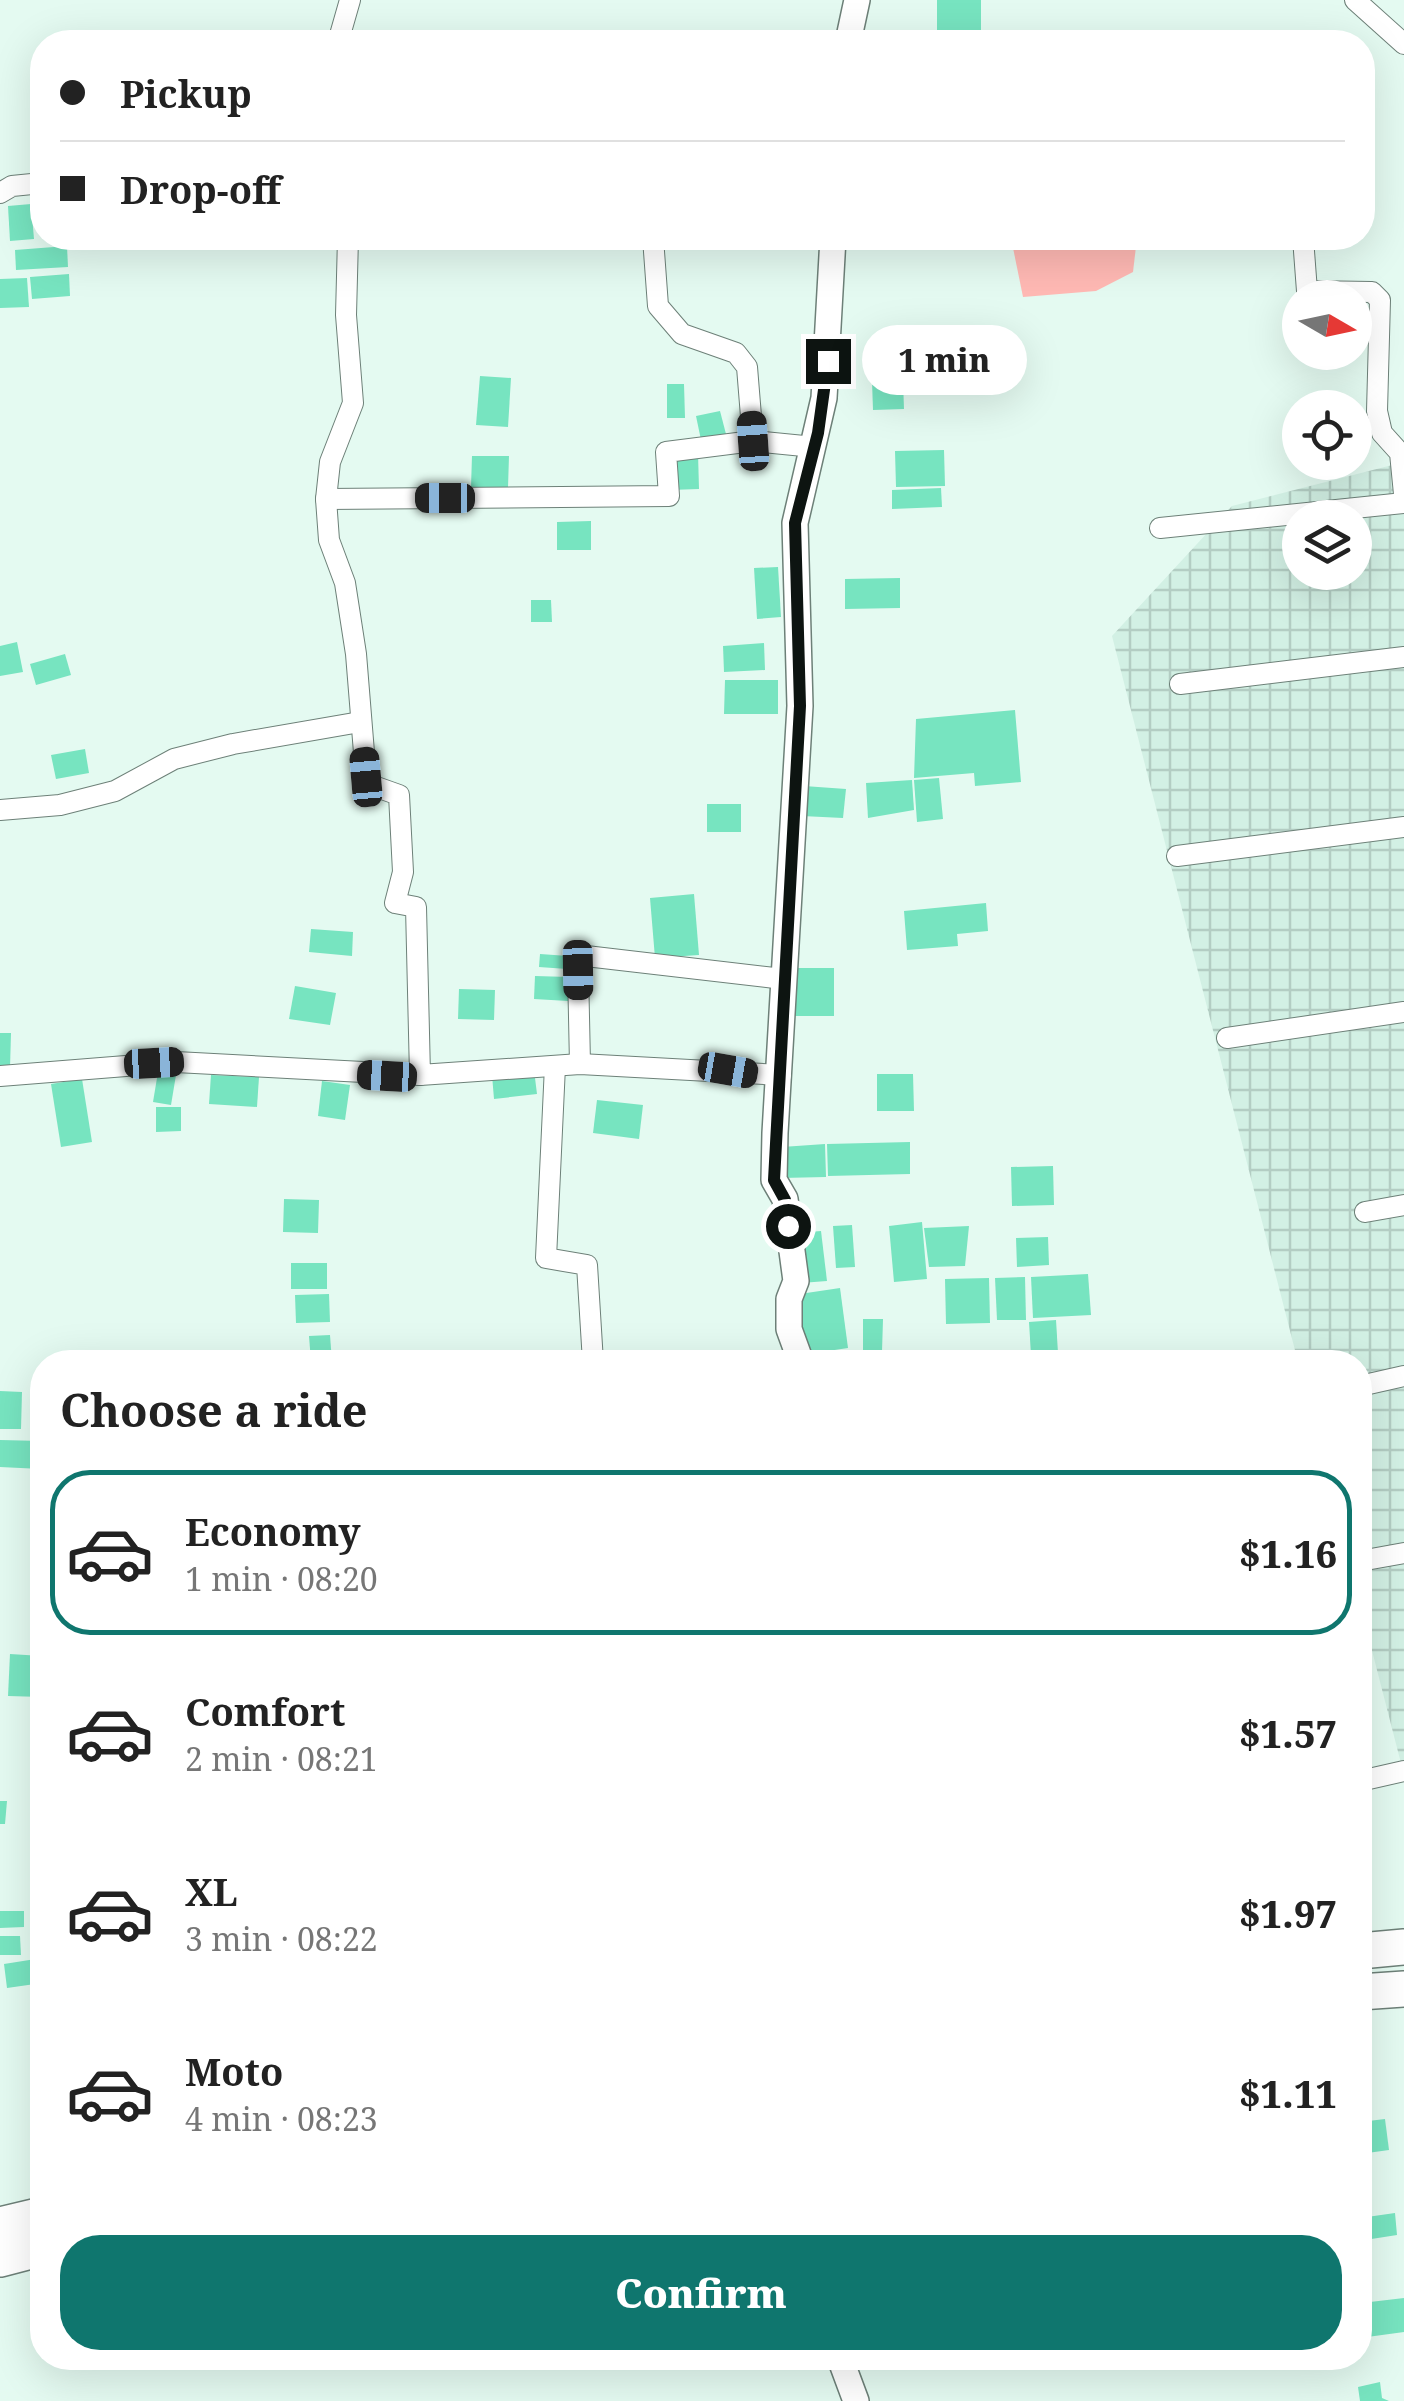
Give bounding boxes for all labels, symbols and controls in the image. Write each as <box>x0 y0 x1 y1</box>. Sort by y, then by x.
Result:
text: Pickup <box>120 67 252 119</box>
text: Drop-off <box>120 163 281 215</box>
north arrow <box>1282 280 1372 370</box>
map controls <box>1282 280 1372 590</box>
callout: 1 min <box>863 326 1028 396</box>
text: 1 min <box>899 338 990 381</box>
route end <box>806 339 851 384</box>
button: locate <box>1282 390 1372 480</box>
car <box>736 410 770 472</box>
car <box>415 483 475 513</box>
button: layers <box>1282 500 1372 590</box>
car <box>348 746 384 808</box>
car <box>562 940 594 1000</box>
car <box>123 1046 185 1080</box>
car <box>696 1050 760 1090</box>
car <box>356 1059 418 1093</box>
route start <box>766 1204 811 1249</box>
text: Choose a ride <box>60 1379 368 1440</box>
text: Economy <box>185 1505 361 1557</box>
icon: car <box>65 1508 155 1598</box>
text: $1.16 <box>1239 1527 1337 1579</box>
text: 1 min · 08:20 <box>185 1557 378 1600</box>
text: Comfort <box>185 1685 345 1737</box>
icon: car <box>65 1688 155 1778</box>
text: $1.57 <box>1239 1707 1337 1759</box>
text: 2 min · 08:21 <box>185 1737 378 1780</box>
text: XL <box>185 1865 238 1917</box>
icon: car <box>65 1868 155 1958</box>
text: $1.97 <box>1239 1887 1337 1939</box>
text: 3 min · 08:22 <box>185 1917 378 1960</box>
text: Moto <box>185 2045 283 2097</box>
icon: car <box>65 2048 155 2138</box>
text: $1.11 <box>1239 2067 1337 2119</box>
text: 4 min · 08:23 <box>185 2097 378 2140</box>
button: Confirm <box>60 2235 1342 2350</box>

